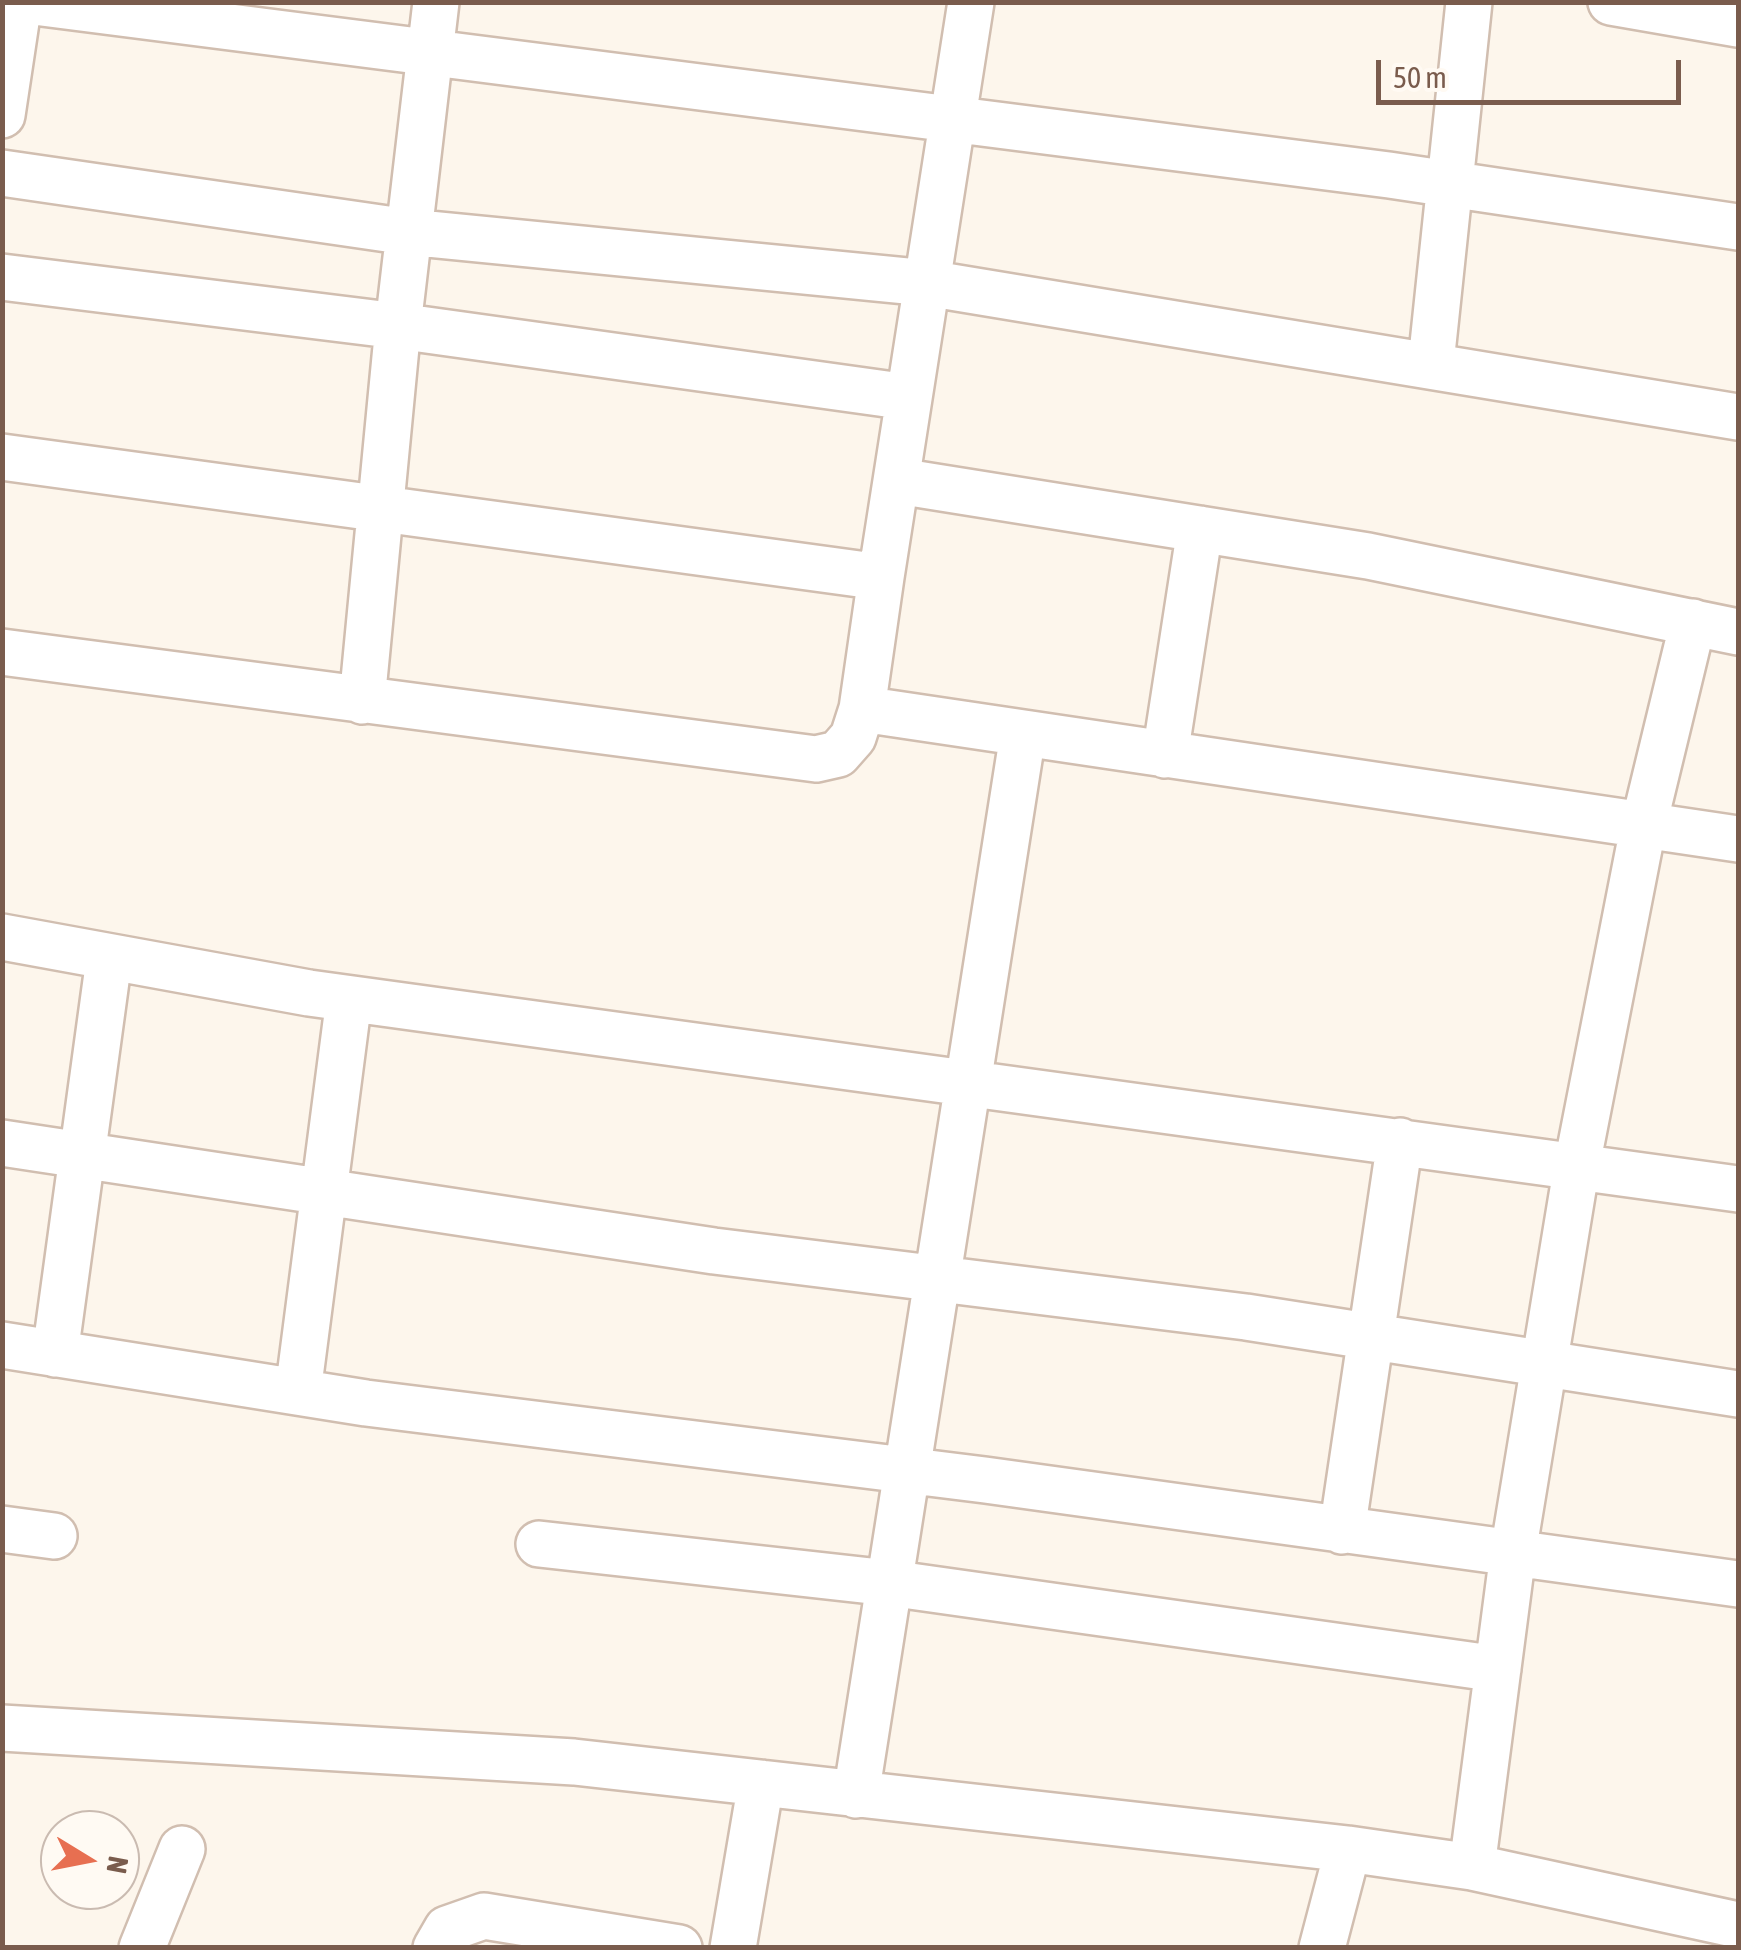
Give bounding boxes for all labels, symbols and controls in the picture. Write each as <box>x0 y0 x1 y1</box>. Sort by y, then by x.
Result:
scale bar <box>1381 40 1686 102</box>
text: 50 m <box>1393 60 1447 94</box>
north arrow <box>40 1810 140 1910</box>
text: N <box>100 1854 135 1876</box>

